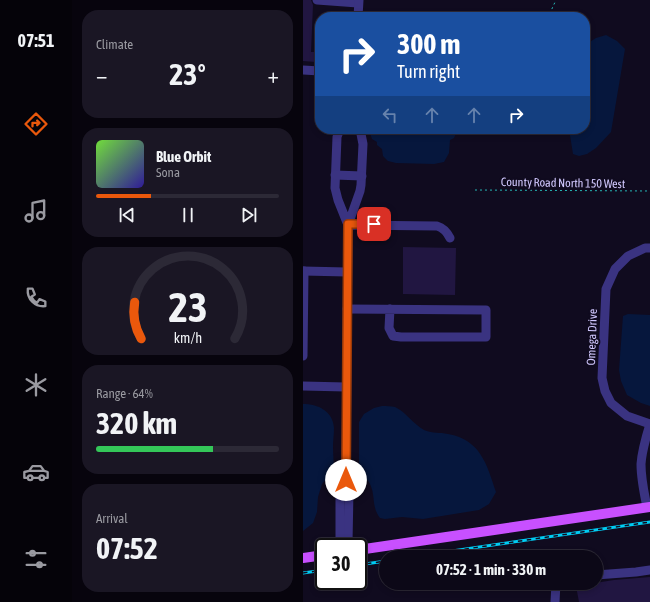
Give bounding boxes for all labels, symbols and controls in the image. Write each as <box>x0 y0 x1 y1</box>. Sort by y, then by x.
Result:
icon: right <box>331 28 383 80</box>
text: 300 m <box>397 28 460 60</box>
text: 07:51 <box>17 30 55 51</box>
text: Climate <box>96 37 133 52</box>
text: 23° <box>169 57 206 91</box>
text: Turn right <box>397 61 460 82</box>
text: − <box>96 62 107 88</box>
text: + <box>268 62 279 88</box>
icon: left <box>379 104 401 126</box>
icon: ahead <box>421 104 443 126</box>
icon: ahead <box>463 104 485 126</box>
icon: right <box>505 104 527 126</box>
icon: directions <box>22 110 50 138</box>
text: Blue Orbit <box>156 148 211 165</box>
text: Sona <box>156 165 180 180</box>
street label: County Road North 150 West <box>501 175 626 191</box>
icon: music <box>22 197 50 225</box>
icon: previous <box>116 204 138 226</box>
icon: pause <box>177 204 199 226</box>
icon: next <box>238 204 260 226</box>
pin <box>357 207 391 241</box>
icon: arrive <box>363 213 385 235</box>
text: 23 <box>168 283 207 331</box>
icon: phone <box>22 284 50 312</box>
street label: Omega Drive <box>584 308 600 366</box>
text: km/h <box>173 330 202 346</box>
icon: climate <box>22 371 50 399</box>
text: Range · 64% <box>96 386 153 401</box>
text: 320 km <box>96 406 177 440</box>
icon: car <box>22 458 50 486</box>
position arrow <box>325 459 367 501</box>
text: Arrival <box>96 511 128 526</box>
text: 07:52 <box>96 531 158 565</box>
speed limit sign: 30 <box>315 538 367 590</box>
icon: filters <box>22 545 50 573</box>
text: 07:52 · 1 min · 330 m <box>436 561 546 578</box>

